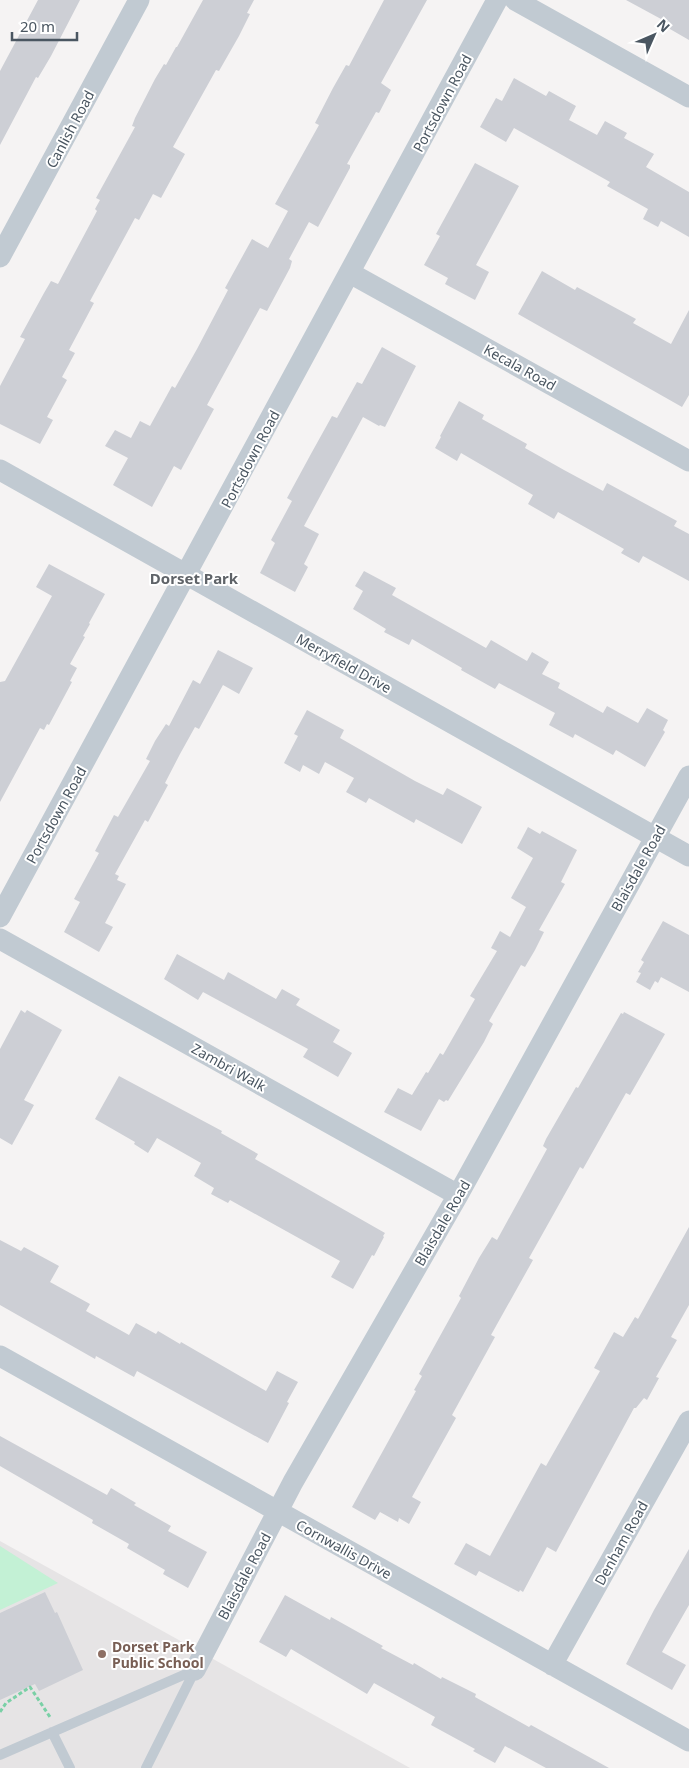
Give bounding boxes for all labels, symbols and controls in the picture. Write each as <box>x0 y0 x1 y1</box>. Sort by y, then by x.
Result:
scale bar <box>12 10 78 42</box>
north arrow <box>629 10 679 60</box>
text: N <box>653 15 674 36</box>
text: 20 m <box>20 16 55 36</box>
street label: Portsdown Road <box>408 51 476 155</box>
street label: Canlish Road <box>42 87 98 171</box>
street label: Kecala Road <box>480 339 560 395</box>
street label: Portsdown Road <box>216 407 284 511</box>
district label: Dorset Park <box>150 568 239 588</box>
street label: Merryfield Drive <box>293 629 395 697</box>
street label: Portsdown Road <box>21 763 91 867</box>
street label: Blaisdale Road <box>606 821 670 915</box>
street label: Zambri Walk <box>188 1039 270 1096</box>
street label: Blaisdale Road <box>410 1177 474 1269</box>
street label: Denham Road <box>590 1497 652 1589</box>
street label: Cornwallis Drive <box>293 1515 395 1583</box>
street label: Blaisdale Road <box>213 1529 275 1623</box>
place label: Dorset Park Public School <box>112 1637 204 1672</box>
marker: Dorset Park Public School <box>96 1648 108 1660</box>

